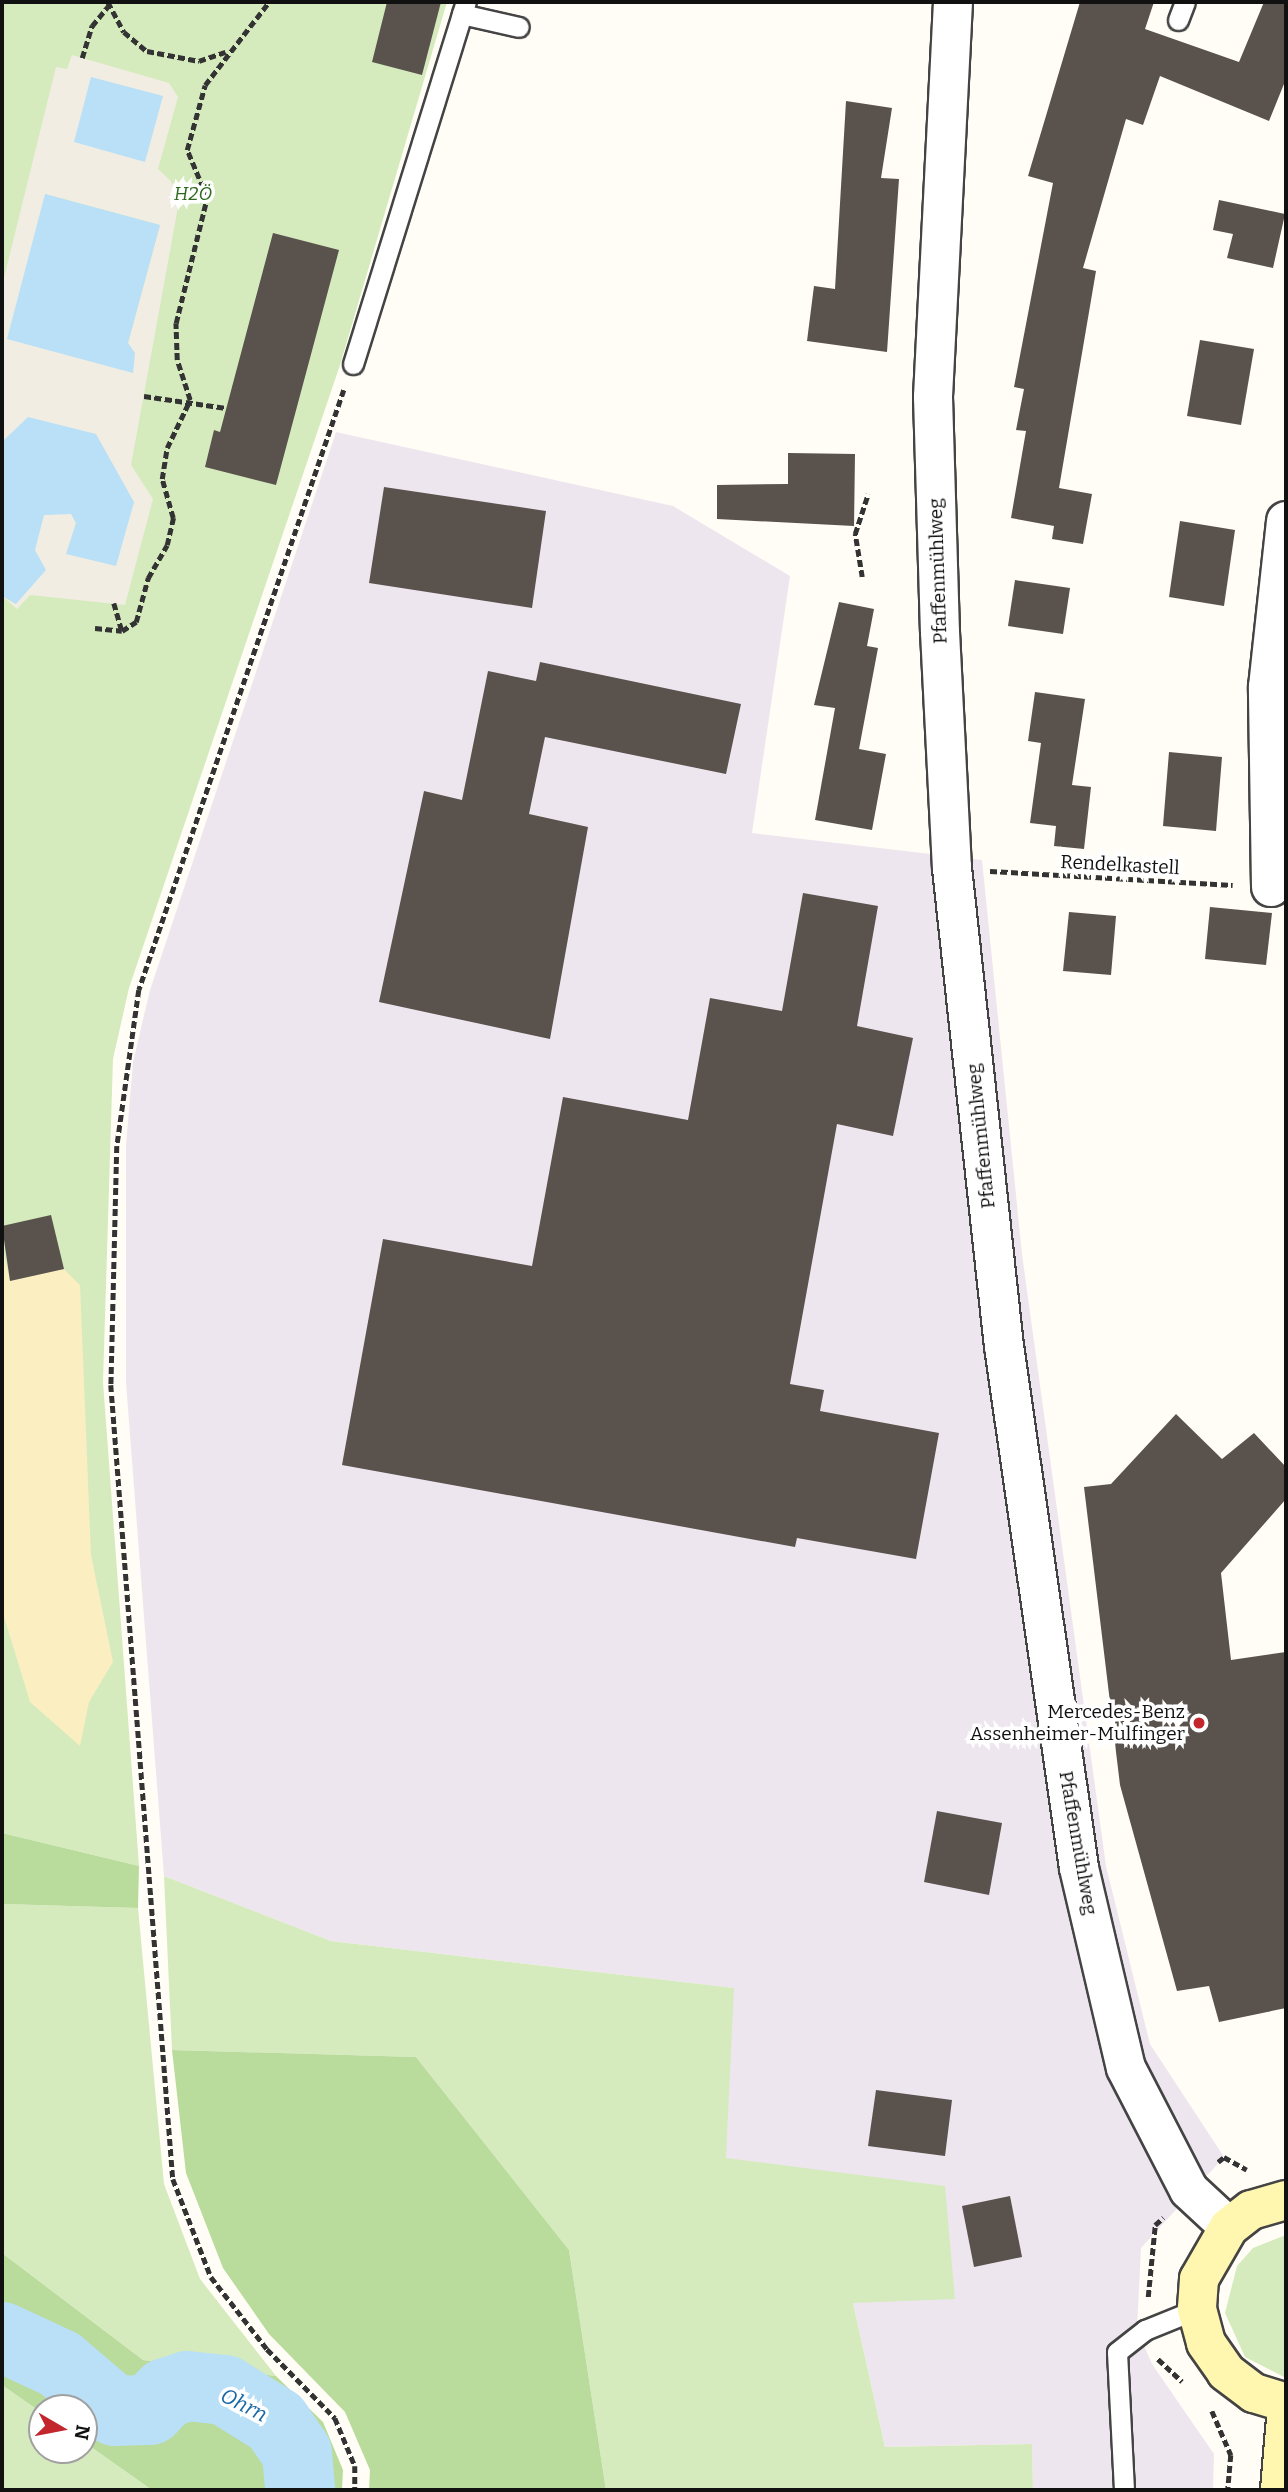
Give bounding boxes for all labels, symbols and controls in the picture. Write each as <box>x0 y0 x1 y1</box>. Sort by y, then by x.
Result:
park label: H2Ö <box>174 183 212 205</box>
street label: Pfaffenmühlweg <box>924 498 952 644</box>
street label: Rendelkastell <box>1060 850 1180 880</box>
street label: Pfaffenmühlweg <box>962 1062 1000 1210</box>
place label: Mercedes-Benz Assenheimer-Mulfinger <box>970 1701 1185 1745</box>
marker: Mercedes-Benz Assenheimer-Mulfinger <box>1191 1715 1207 1731</box>
street label: Pfaffenmühlweg <box>1054 1769 1102 1917</box>
water label: Ohrn <box>217 2383 271 2427</box>
north arrow <box>28 2394 98 2464</box>
text: N <box>70 2423 95 2442</box>

